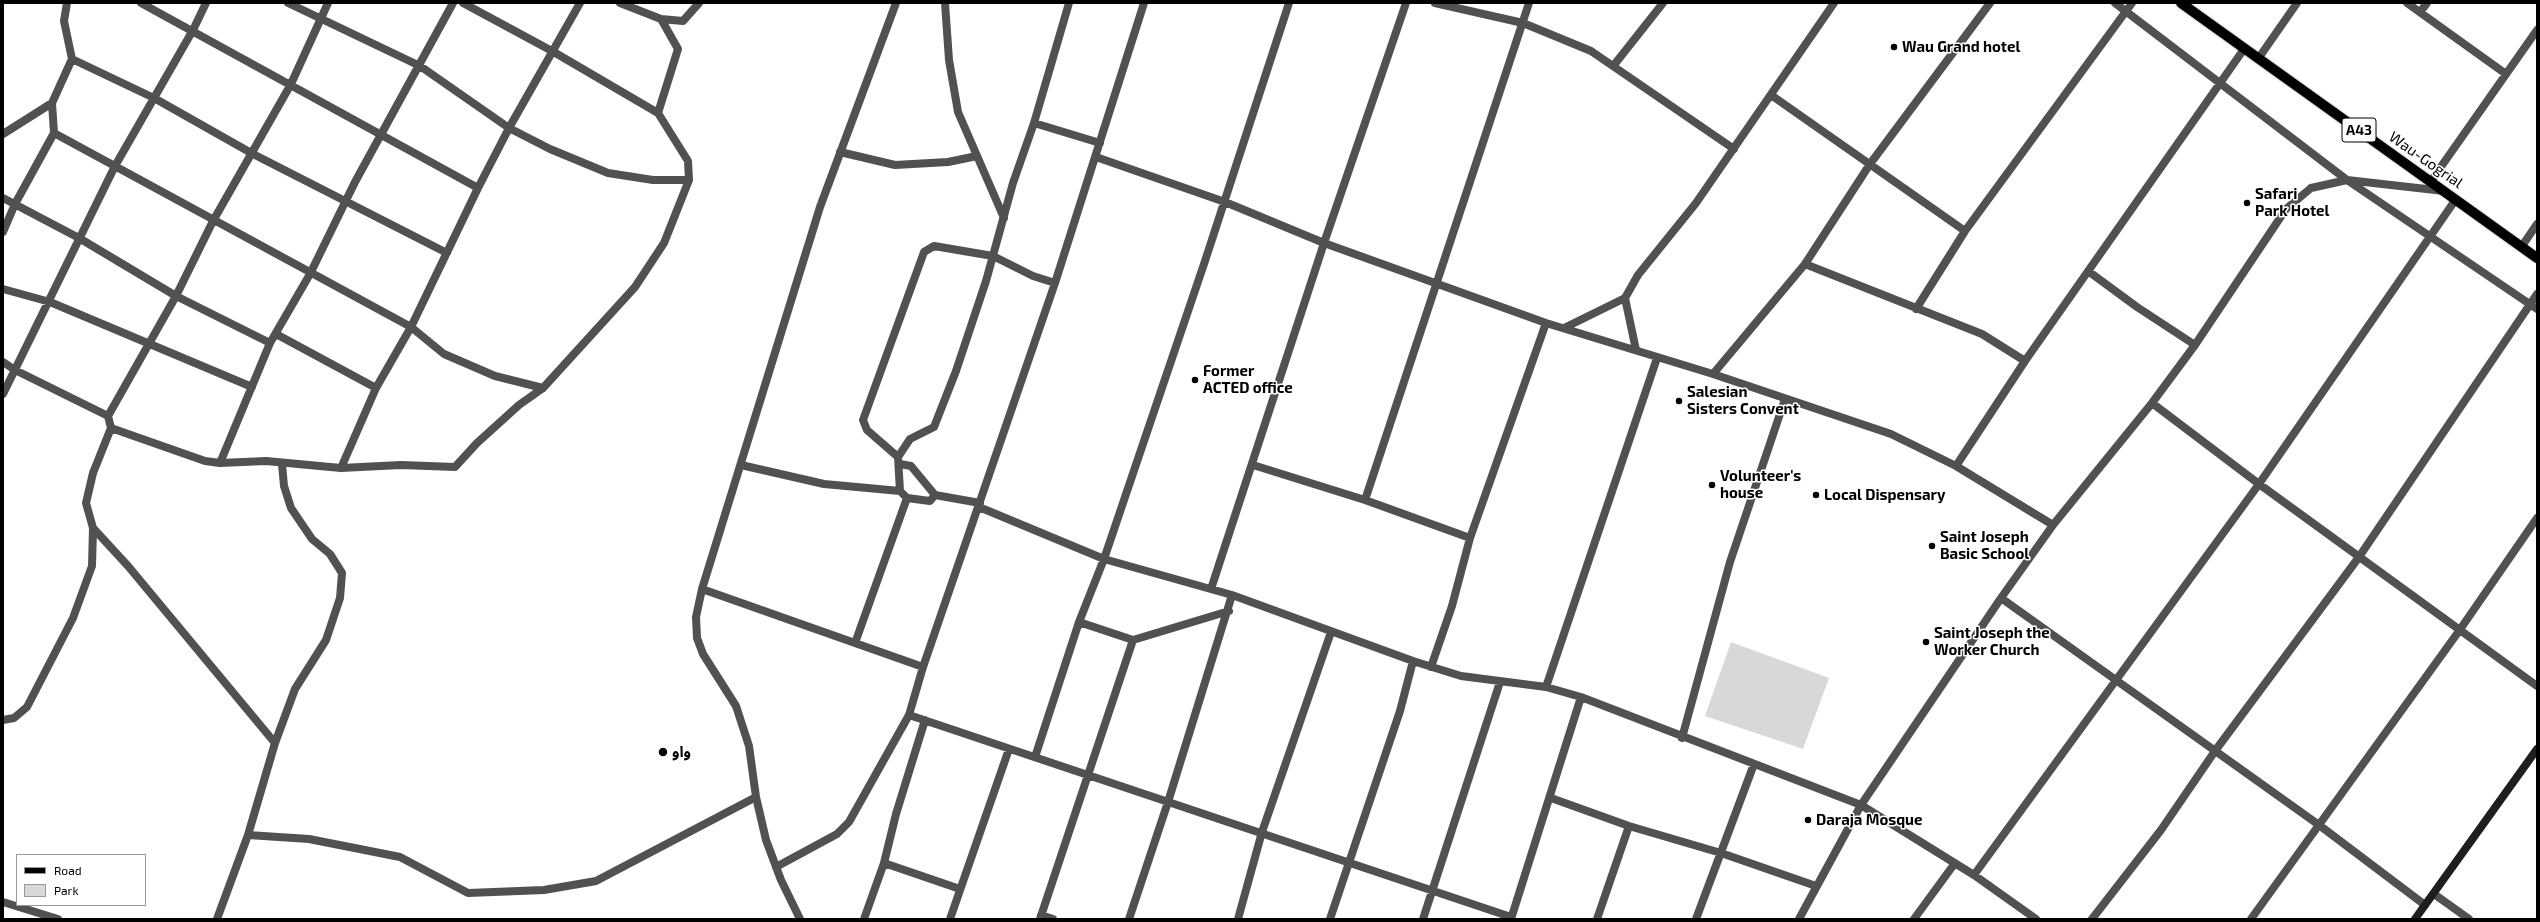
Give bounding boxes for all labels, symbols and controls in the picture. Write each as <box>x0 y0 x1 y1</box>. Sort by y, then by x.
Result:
place label: Wau Grand hotel <box>1902 38 2020 56</box>
marker: Wau Grand hotel <box>1889 42 1899 52</box>
road number: A43 <box>2342 118 2376 142</box>
street label: Wau-Gogrial <box>2385 128 2467 192</box>
place label: Safari Park Hotel <box>2255 185 2329 220</box>
marker: Safari Park Hotel <box>2242 198 2252 208</box>
place label: Former ACTED office <box>1203 362 1293 397</box>
marker: Former ACTED office <box>1190 375 1200 385</box>
place label: Salesian Sisters Convent <box>1687 383 1799 418</box>
marker: Salesian Sisters Convent <box>1674 396 1684 406</box>
place label: Volunteer's house <box>1720 467 1801 502</box>
marker: Volunteer's house <box>1707 480 1717 490</box>
place label: Local Dispensary <box>1824 486 1945 504</box>
marker: Local Dispensary <box>1811 490 1821 500</box>
place label: Saint Joseph Basic School <box>1940 528 2029 563</box>
marker: Saint Joseph Basic School <box>1927 541 1937 551</box>
place label: Saint Joseph the Worker Church <box>1934 624 2050 659</box>
marker: Saint Joseph the Worker Church <box>1921 637 1931 647</box>
place label: واو <box>672 743 691 761</box>
marker: واو <box>657 746 669 758</box>
place label: Daraja Mosque <box>1816 811 1922 829</box>
marker: Daraja Mosque <box>1803 815 1813 825</box>
legend <box>16 854 146 906</box>
text: Road <box>54 863 82 877</box>
text: Park <box>54 883 79 897</box>

